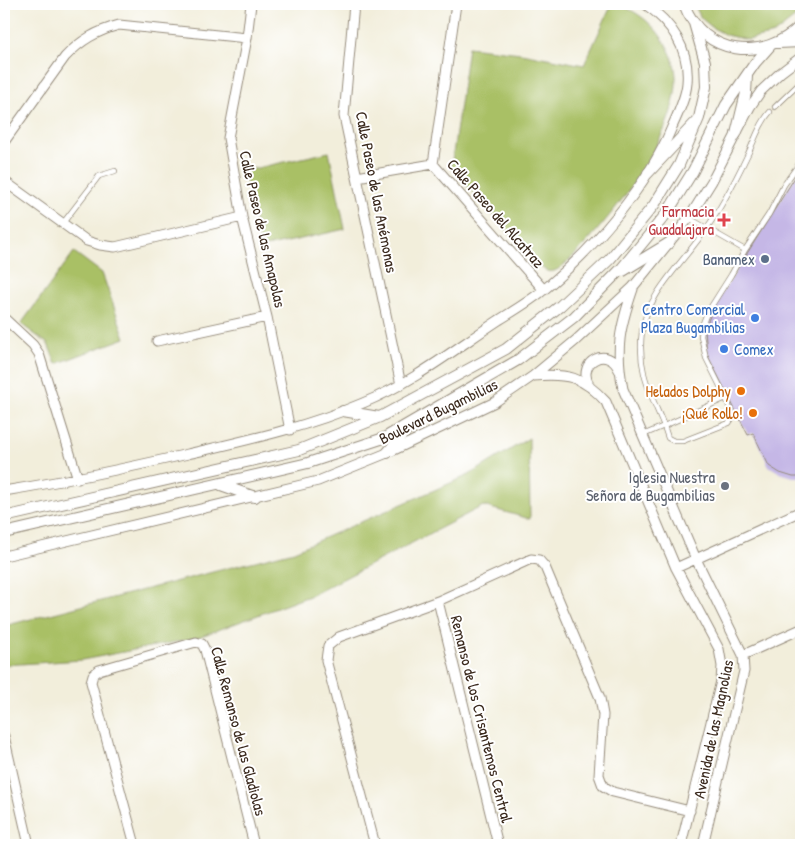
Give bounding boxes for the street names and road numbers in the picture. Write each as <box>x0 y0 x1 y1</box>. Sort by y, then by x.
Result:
street label: Calle Paseo de las Anémonas <box>351 110 403 274</box>
street label: Calle Paseo de las Amapolas <box>234 148 292 310</box>
street label: Calle Paseo del Alcatraz <box>442 154 550 273</box>
street label: Boulevard Bugambilias <box>375 373 501 449</box>
street label: Remanso de los Crisantemos Central <box>446 613 519 826</box>
street label: Calle Remanso de las Gladiolas <box>206 644 272 818</box>
street label: Avenida de las Magnolias <box>688 658 738 800</box>

